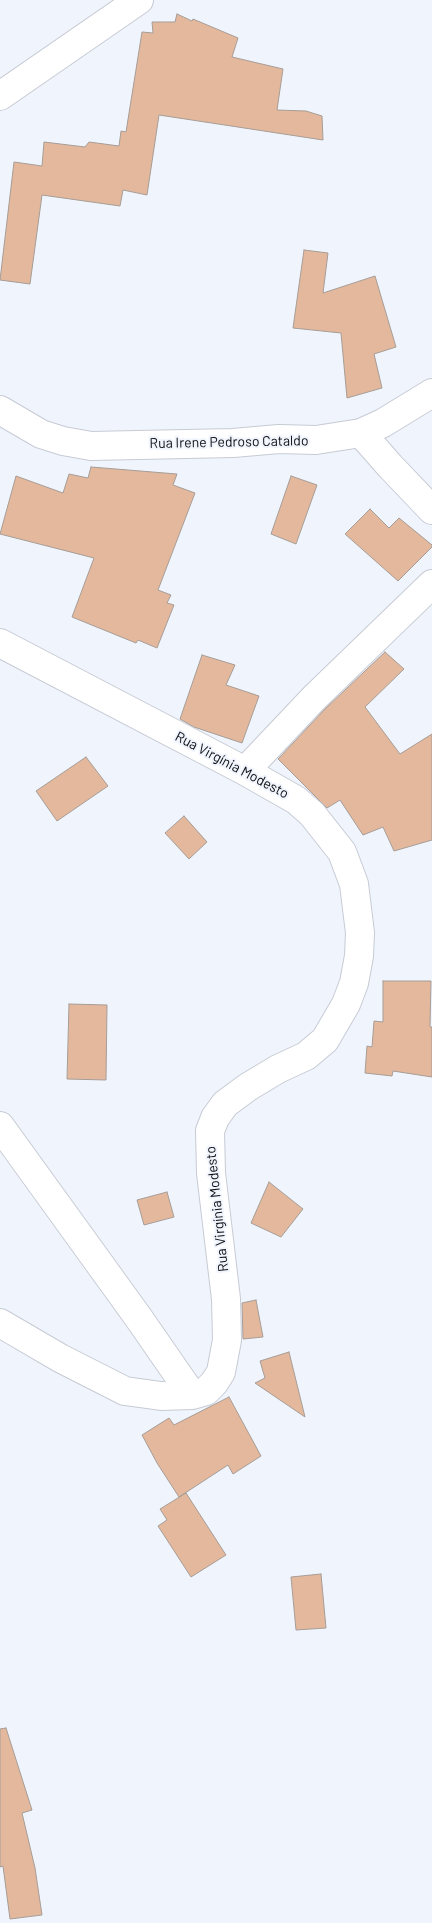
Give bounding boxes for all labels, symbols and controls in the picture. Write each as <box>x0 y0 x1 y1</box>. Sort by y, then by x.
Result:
street label: Rua Irene Pedroso Cataldo <box>149 432 309 452</box>
street label: Rua Virgínia Modesto <box>172 728 292 802</box>
street label: Rua Virgínia Modesto <box>202 1145 232 1273</box>

